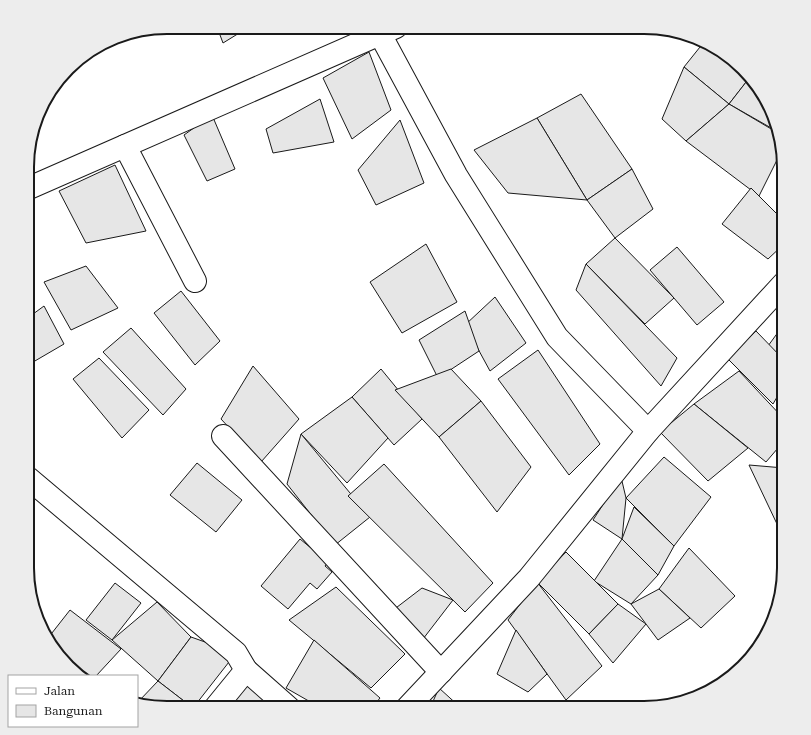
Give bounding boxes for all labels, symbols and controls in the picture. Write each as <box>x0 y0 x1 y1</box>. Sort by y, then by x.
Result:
legend <box>8 675 138 727</box>
text: Jalan <box>44 684 75 698</box>
text: Bangunan <box>44 704 103 718</box>

